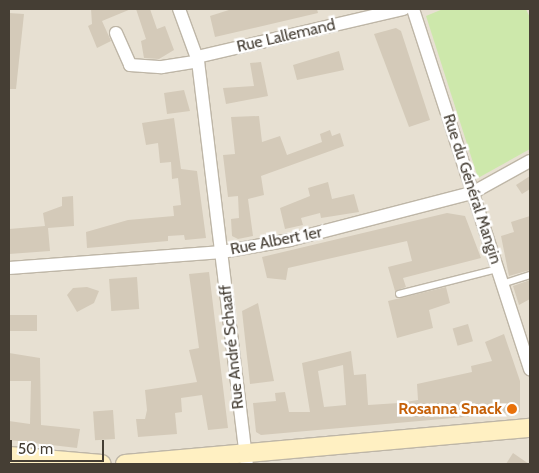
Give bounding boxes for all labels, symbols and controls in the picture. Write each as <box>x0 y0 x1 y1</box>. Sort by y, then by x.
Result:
street label: Rue Lallemand <box>235 15 337 57</box>
street label: Rue du Général Mangin <box>439 112 505 266</box>
street label: Rue Albert 1er <box>229 223 323 259</box>
street label: Rue André Schaaff <box>216 284 248 410</box>
place label: Rosanna Snack <box>398 399 502 419</box>
marker: Rosanna Snack <box>506 403 518 415</box>
scale bar <box>12 430 106 462</box>
text: 50 m <box>18 440 53 458</box>

